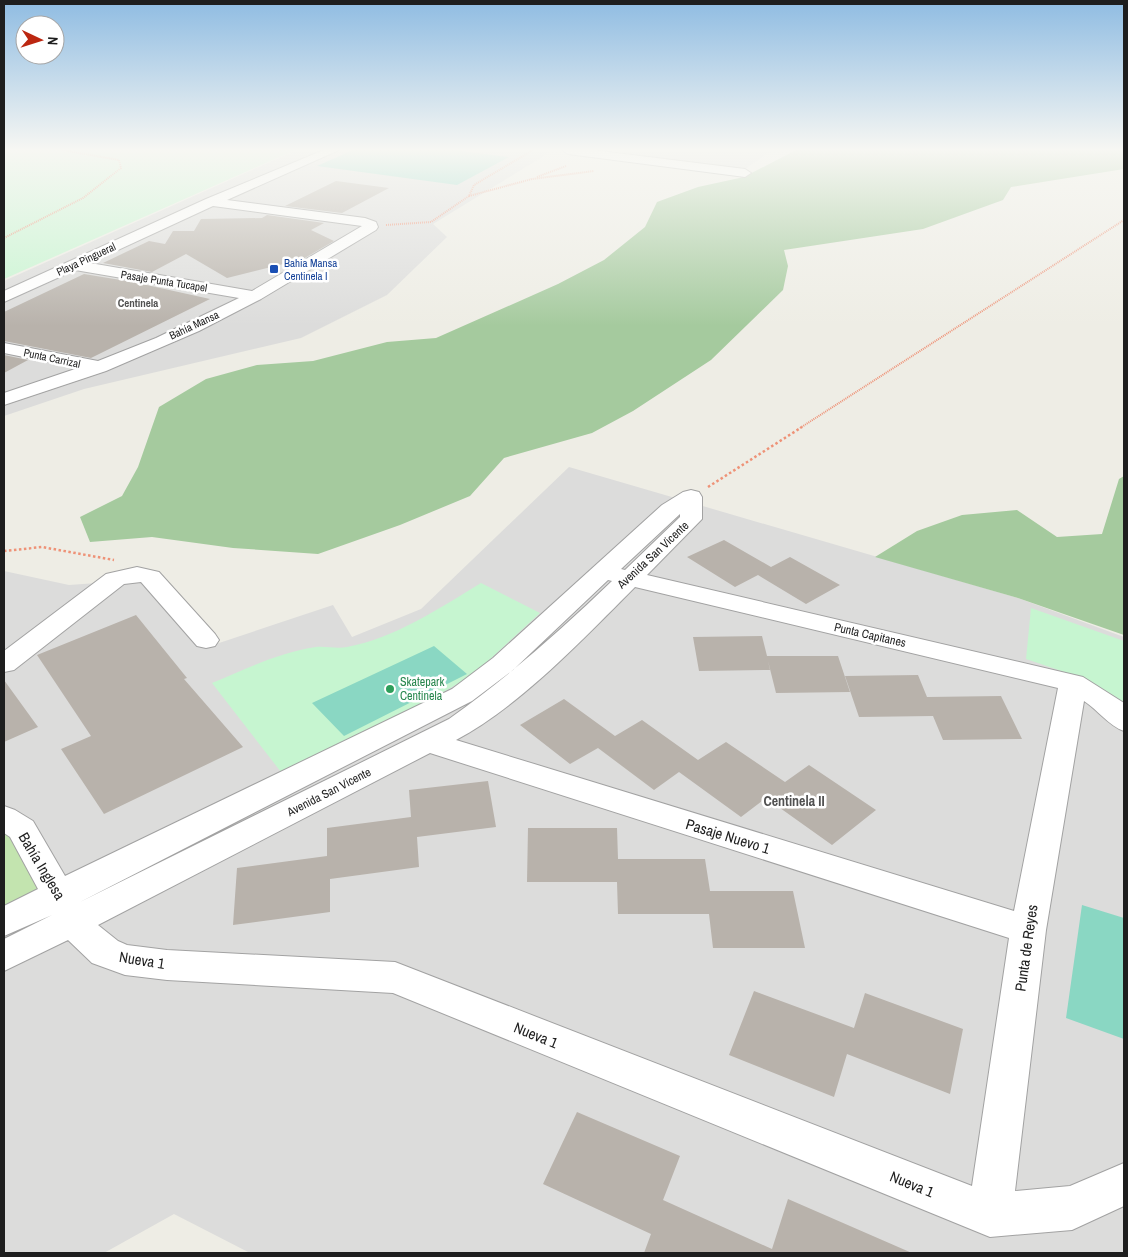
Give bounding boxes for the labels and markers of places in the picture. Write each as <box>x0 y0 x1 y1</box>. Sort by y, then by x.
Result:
place label: Bahia Mansa Centinela I <box>284 256 337 283</box>
marker: Bahia Mansa Centinela I <box>268 263 280 275</box>
place label: Skatepark Centinela <box>400 674 444 704</box>
marker: Skatepark Centinela <box>384 683 396 695</box>

